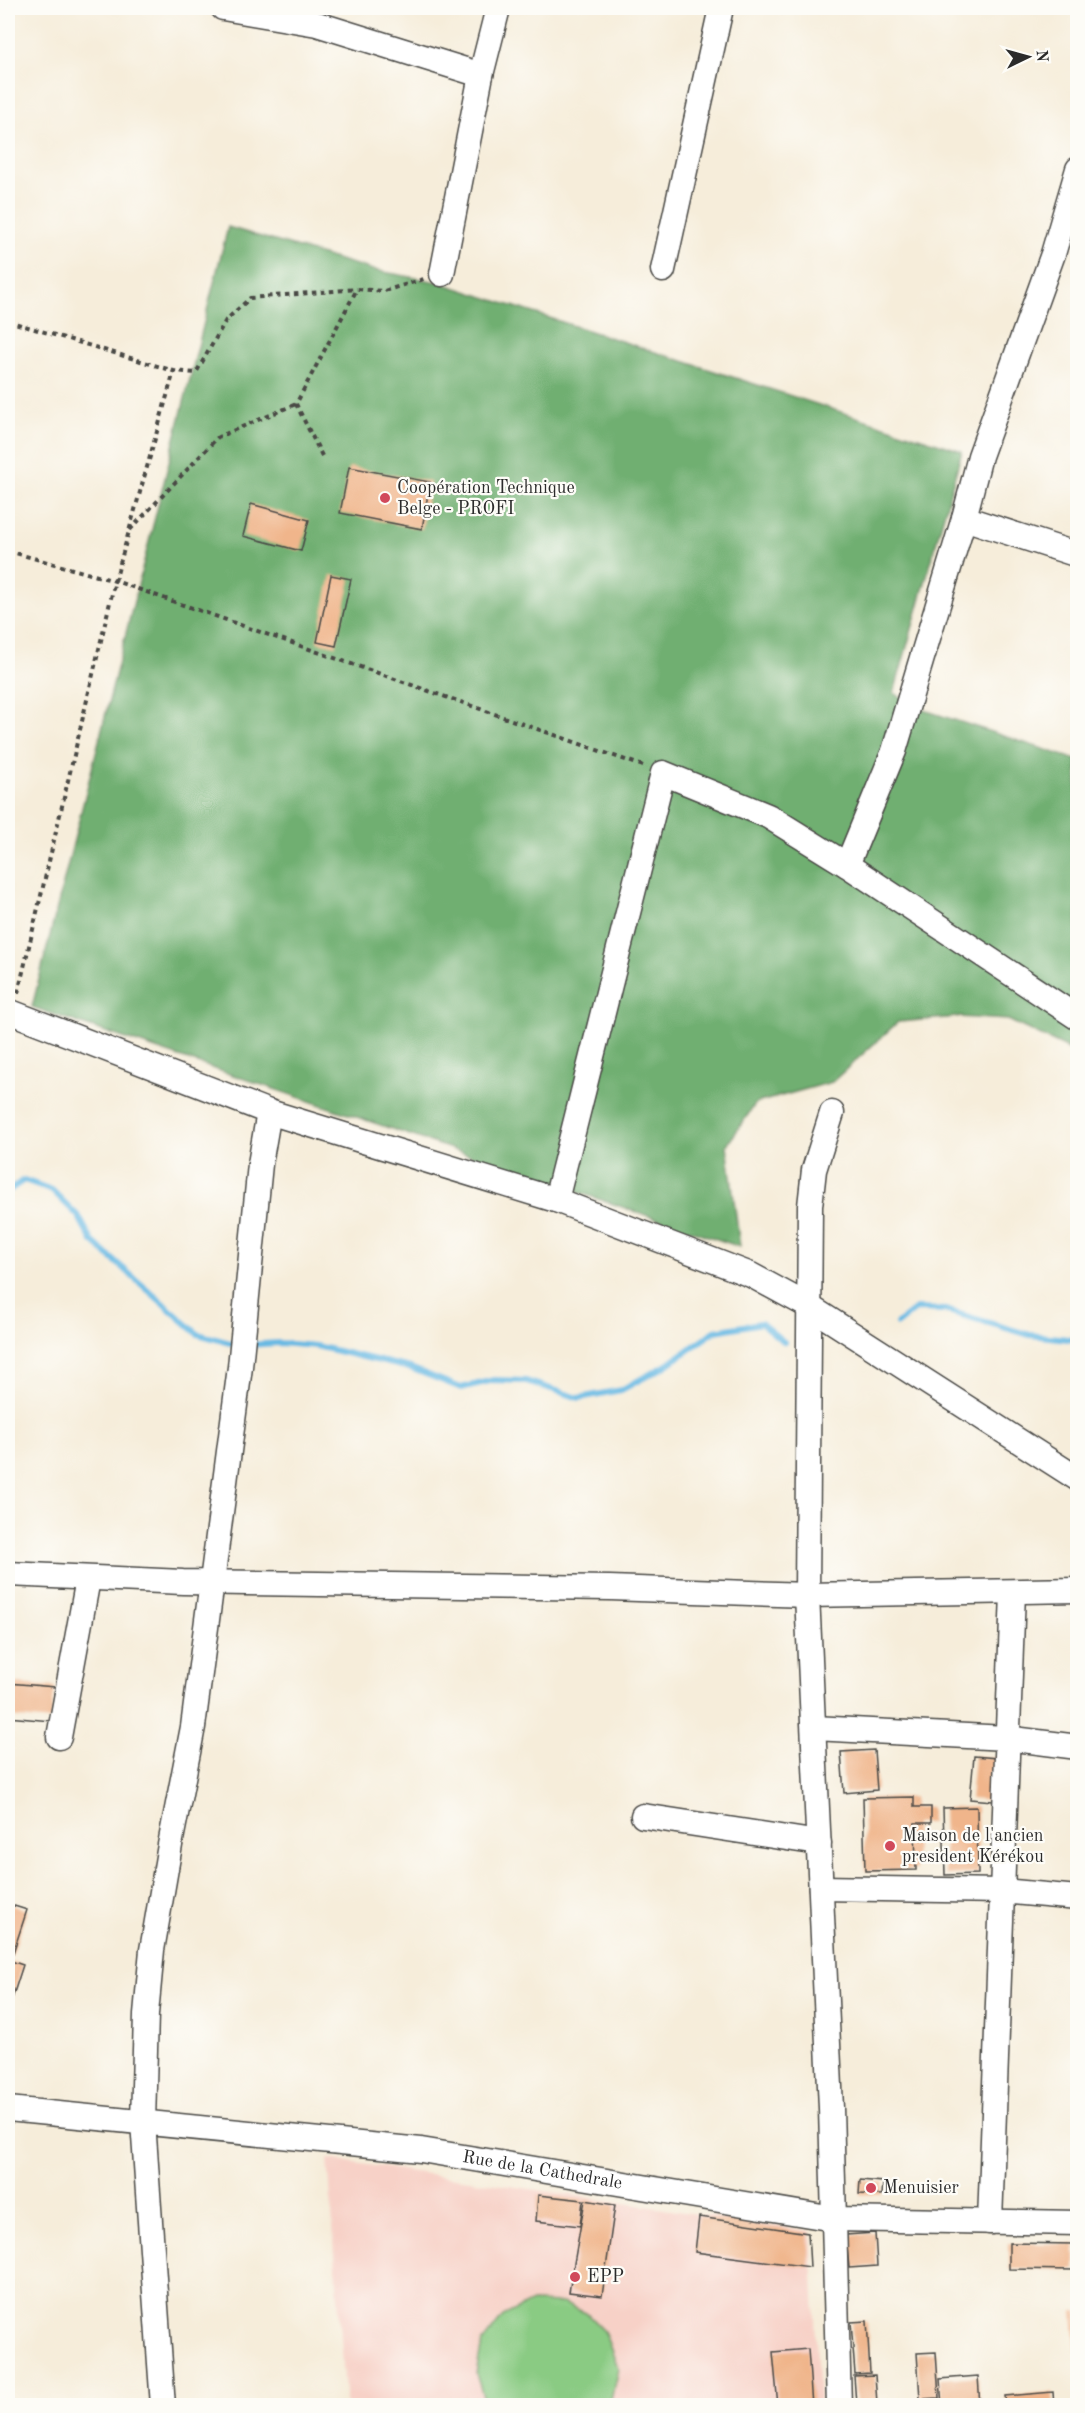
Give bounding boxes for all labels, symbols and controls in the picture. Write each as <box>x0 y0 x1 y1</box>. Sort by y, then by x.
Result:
north arrow <box>998 27 1058 87</box>
text: N <box>1032 49 1050 63</box>
place label: Coopération Technique Belge - PROFI <box>397 479 575 518</box>
marker: Coopération Technique Belge - PROFI <box>378 491 392 505</box>
place label: Maison de l'ancien president Kérékou <box>902 1827 1044 1866</box>
marker: Maison de l'ancien president Kérékou <box>883 1839 897 1853</box>
street label: Rue de la Cathedrale <box>461 2148 623 2192</box>
place label: Menuisier <box>883 2179 960 2197</box>
marker: Menuisier <box>864 2181 878 2195</box>
place label: EPP <box>587 2268 624 2286</box>
marker: EPP <box>568 2270 582 2284</box>

